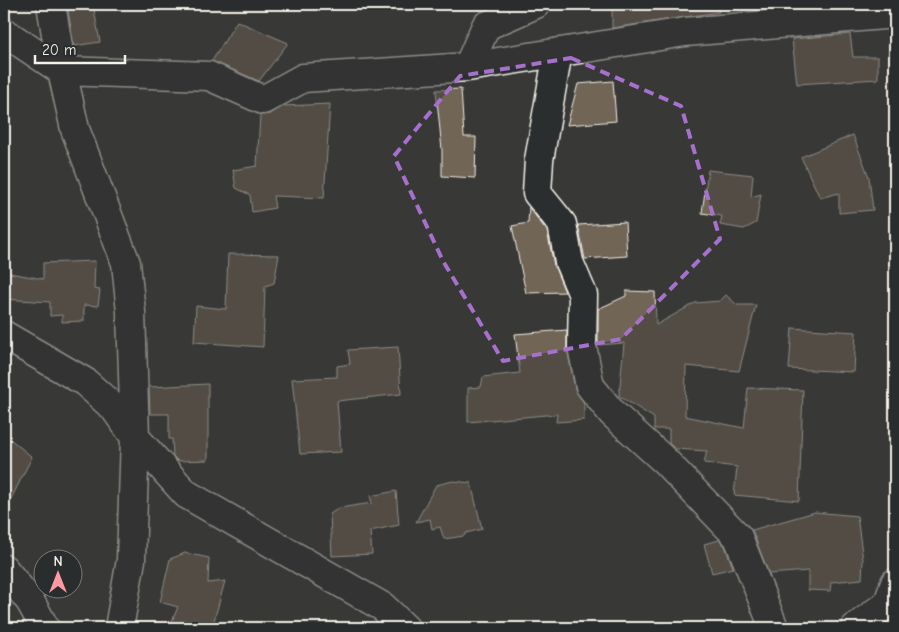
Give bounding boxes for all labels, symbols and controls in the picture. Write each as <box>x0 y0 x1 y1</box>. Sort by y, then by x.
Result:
scale bar <box>35 32 125 64</box>
text: 20 m <box>42 41 76 59</box>
north arrow <box>32 550 82 600</box>
text: N <box>53 553 63 570</box>

